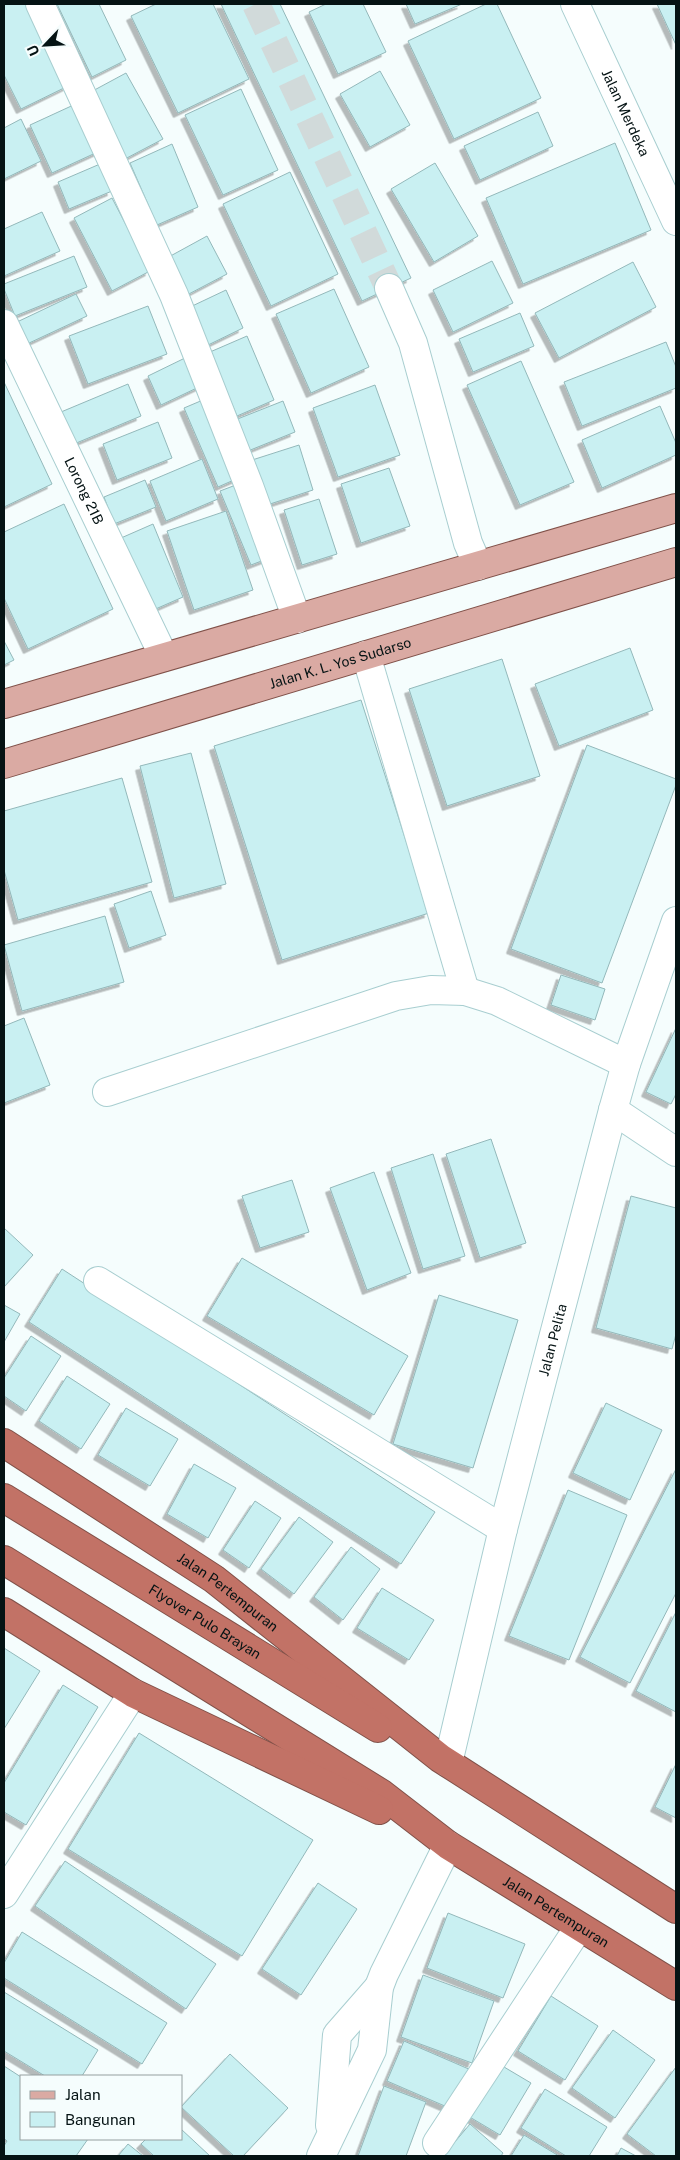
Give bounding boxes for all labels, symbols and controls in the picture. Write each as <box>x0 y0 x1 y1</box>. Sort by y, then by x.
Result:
north arrow <box>20 20 70 70</box>
text: U <box>24 43 43 58</box>
street label: Jalan Merdeka <box>599 67 653 159</box>
street label: Lorong 21B <box>61 455 107 527</box>
street label: Jalan K. L. Yos Sudarso <box>267 634 413 692</box>
street label: Jalan Pelita <box>536 1302 570 1378</box>
street label: Jalan Pertempuran <box>174 1549 281 1635</box>
street label: Flyover Pulo Brayan <box>146 1581 264 1662</box>
street label: Jalan Pertempuran <box>500 1873 612 1951</box>
legend <box>20 2075 182 2140</box>
text: Jalan <box>65 2086 101 2103</box>
text: Bangunan <box>65 2111 136 2128</box>

